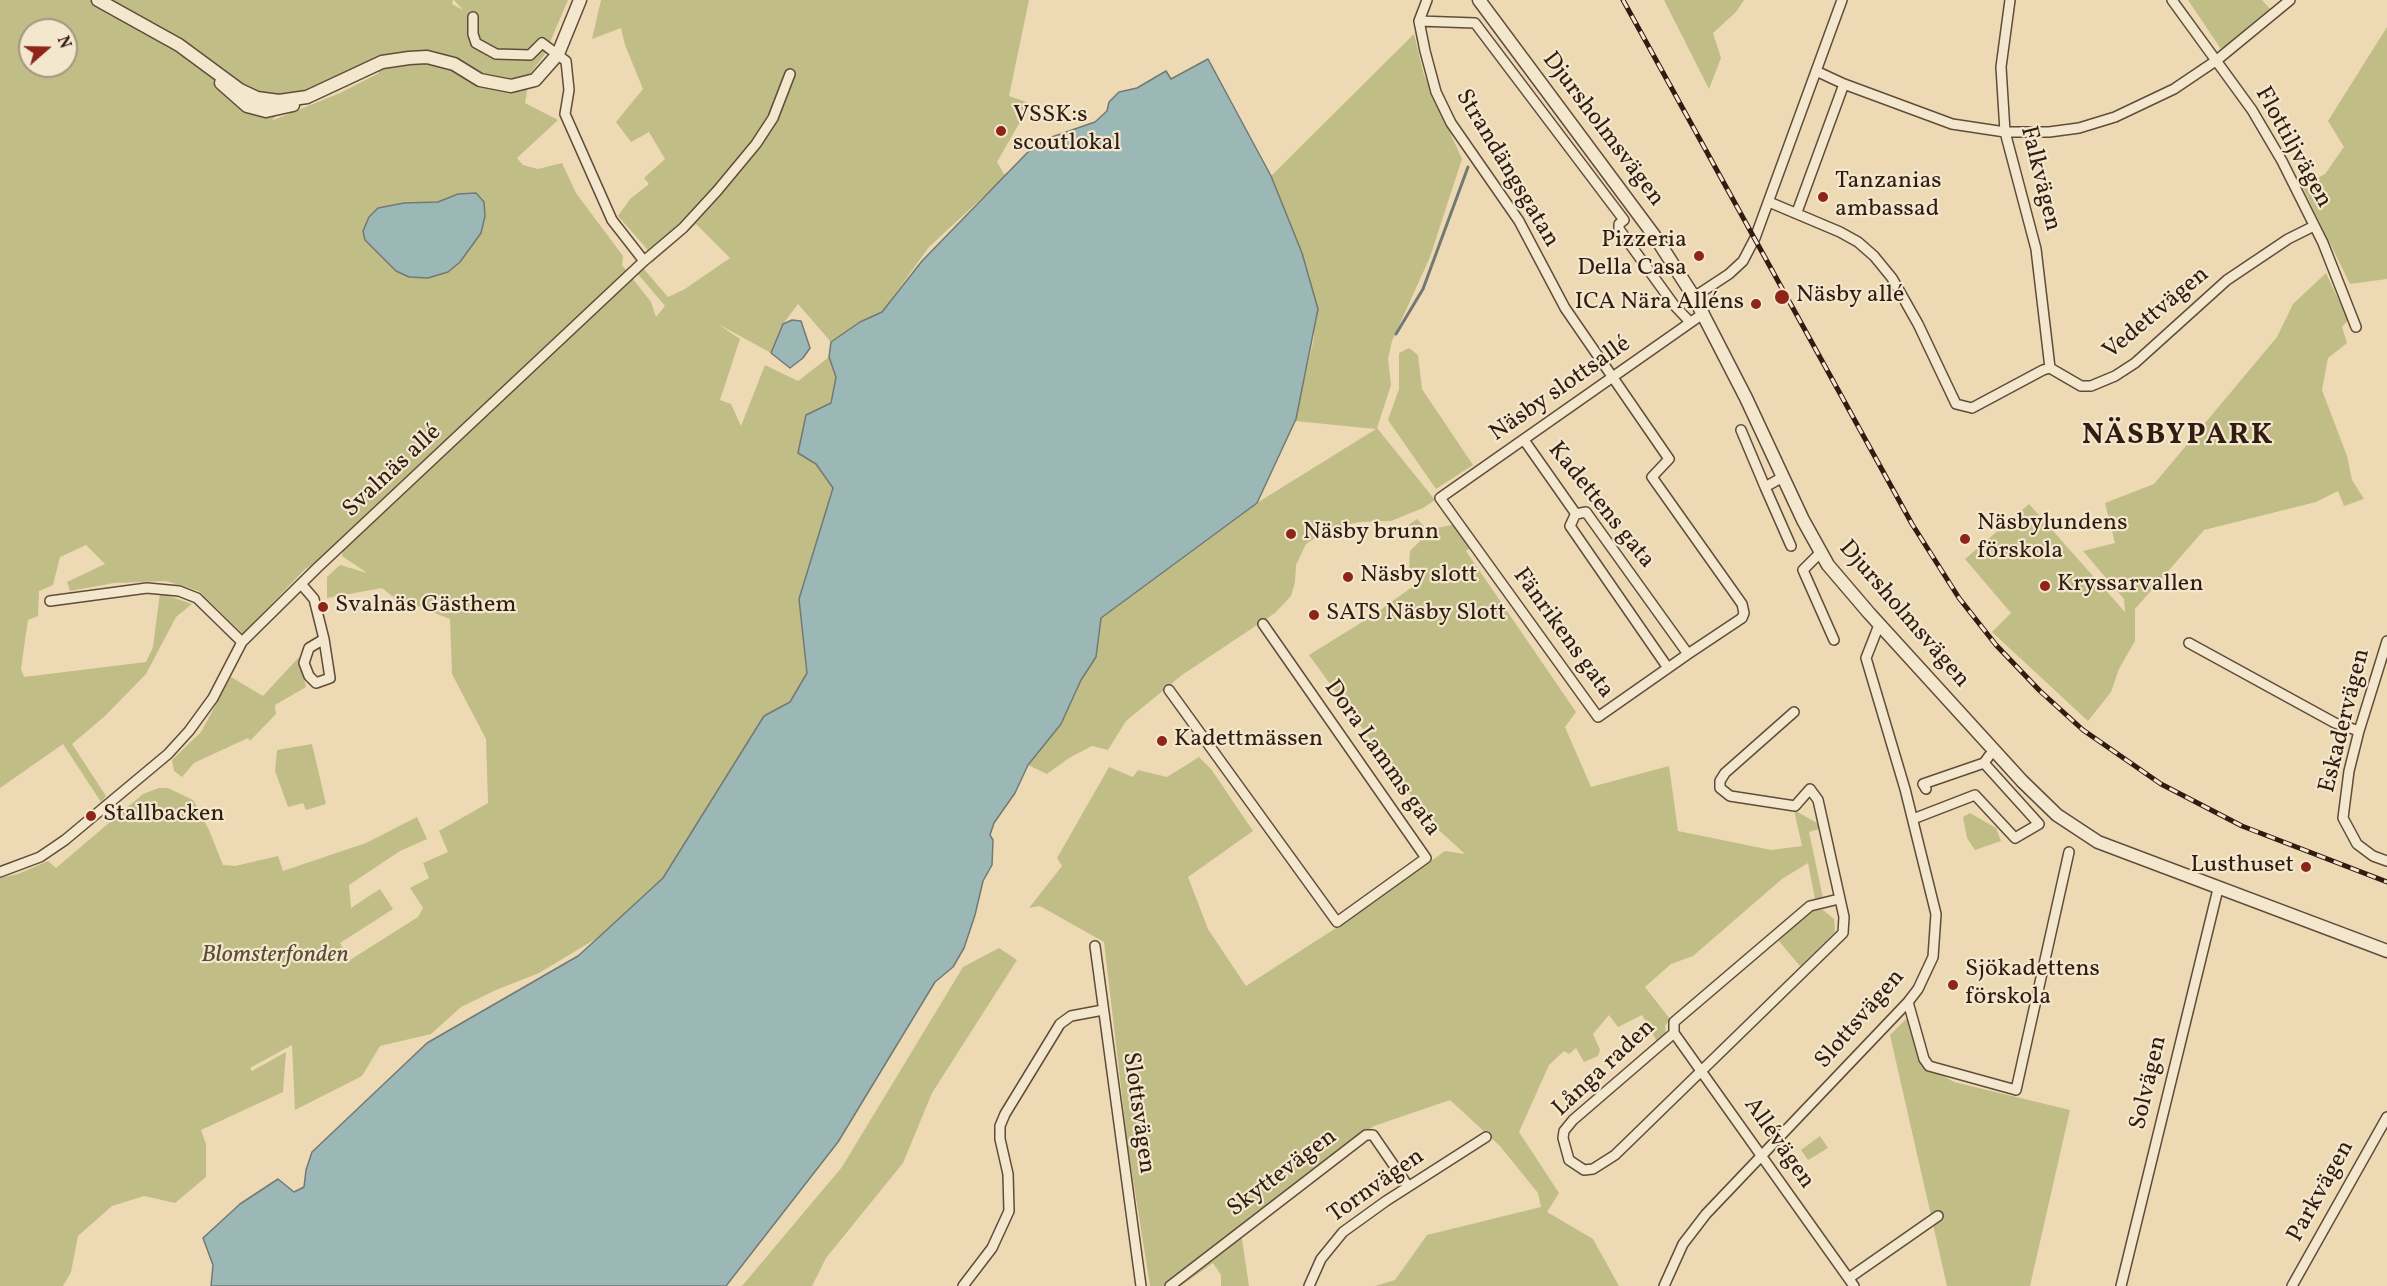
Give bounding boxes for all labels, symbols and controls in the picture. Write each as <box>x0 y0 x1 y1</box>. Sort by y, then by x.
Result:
north arrow <box>18 18 78 78</box>
text: N <box>51 33 75 52</box>
street label: Djursholmsvägen <box>1535 47 1669 213</box>
street label: Flottiljvägen <box>2247 83 2337 213</box>
street label: Strandängsgatan <box>1448 85 1564 253</box>
place label: VSSK:s scoutlokal <box>1013 103 1121 159</box>
marker: VSSK:s scoutlokal <box>994 124 1008 138</box>
street label: Falkvägen <box>2012 124 2066 234</box>
place label: Tanzanias ambassad <box>1835 169 1942 225</box>
marker: Tanzanias ambassad <box>1816 190 1830 204</box>
place label: Pizzeria Della Casa <box>1577 228 1687 284</box>
marker: Pizzeria Della Casa <box>1692 249 1706 263</box>
street label: Vedettvägen <box>2098 261 2216 367</box>
place label: Näsby allé <box>1796 283 1904 311</box>
marker: Näsby allé <box>1773 288 1791 306</box>
place label: ICA Nära Alléns <box>1575 290 1744 318</box>
marker: ICA Nära Alléns <box>1749 297 1763 311</box>
street label: Näsby slottsallé <box>1485 331 1637 449</box>
street label: Svalnäs allé <box>338 419 448 525</box>
district label: NÄSBYPARK <box>2082 419 2274 455</box>
street label: Kadettens gata <box>1540 437 1660 575</box>
place label: Näsbylundens förskola <box>1977 511 2127 567</box>
place label: Näsby brunn <box>1303 520 1439 548</box>
marker: Näsby brunn <box>1284 527 1298 541</box>
marker: Näsbylundens förskola <box>1958 532 1972 546</box>
street label: Djursholmsvägen <box>1831 535 1975 695</box>
place label: Näsby slott <box>1360 563 1478 591</box>
street label: Fänrikens gata <box>1505 563 1619 705</box>
marker: Näsby slott <box>1341 570 1355 584</box>
place label: Kryssarvallen <box>2057 572 2204 600</box>
marker: Kryssarvallen <box>2038 579 2052 593</box>
place label: Svalnäs Gästhem <box>335 593 517 621</box>
marker: Svalnäs Gästhem <box>316 600 330 614</box>
place label: SATS Näsby Slott <box>1326 601 1506 629</box>
marker: SATS Näsby Slott <box>1307 608 1321 622</box>
street label: Eskadervägen <box>2314 646 2378 796</box>
street label: Dora Lamms gata <box>1316 675 1446 843</box>
place label: Kadettmässen <box>1174 727 1323 755</box>
marker: Kadettmässen <box>1155 734 1169 748</box>
place label: Stallbacken <box>103 802 225 830</box>
marker: Stallbacken <box>84 809 98 823</box>
place label: Lusthuset <box>2190 853 2294 881</box>
marker: Lusthuset <box>2299 860 2313 874</box>
park label: Blomsterfonden <box>201 943 349 971</box>
place label: Sjökadettens förskola <box>1965 957 2100 1013</box>
street label: Slottsvägen <box>1810 964 1912 1076</box>
marker: Sjökadettens förskola <box>1946 978 1960 992</box>
street label: Långa raden <box>1548 1014 1662 1124</box>
street label: Solvägen <box>2125 1033 2175 1133</box>
street label: Slottsvägen <box>1114 1050 1160 1176</box>
street label: Allévägen <box>1736 1093 1820 1195</box>
street label: Skyttevägen <box>1223 1124 1343 1224</box>
street label: Parkvägen <box>2282 1136 2362 1248</box>
street label: Tornvägen <box>1323 1143 1431 1231</box>

